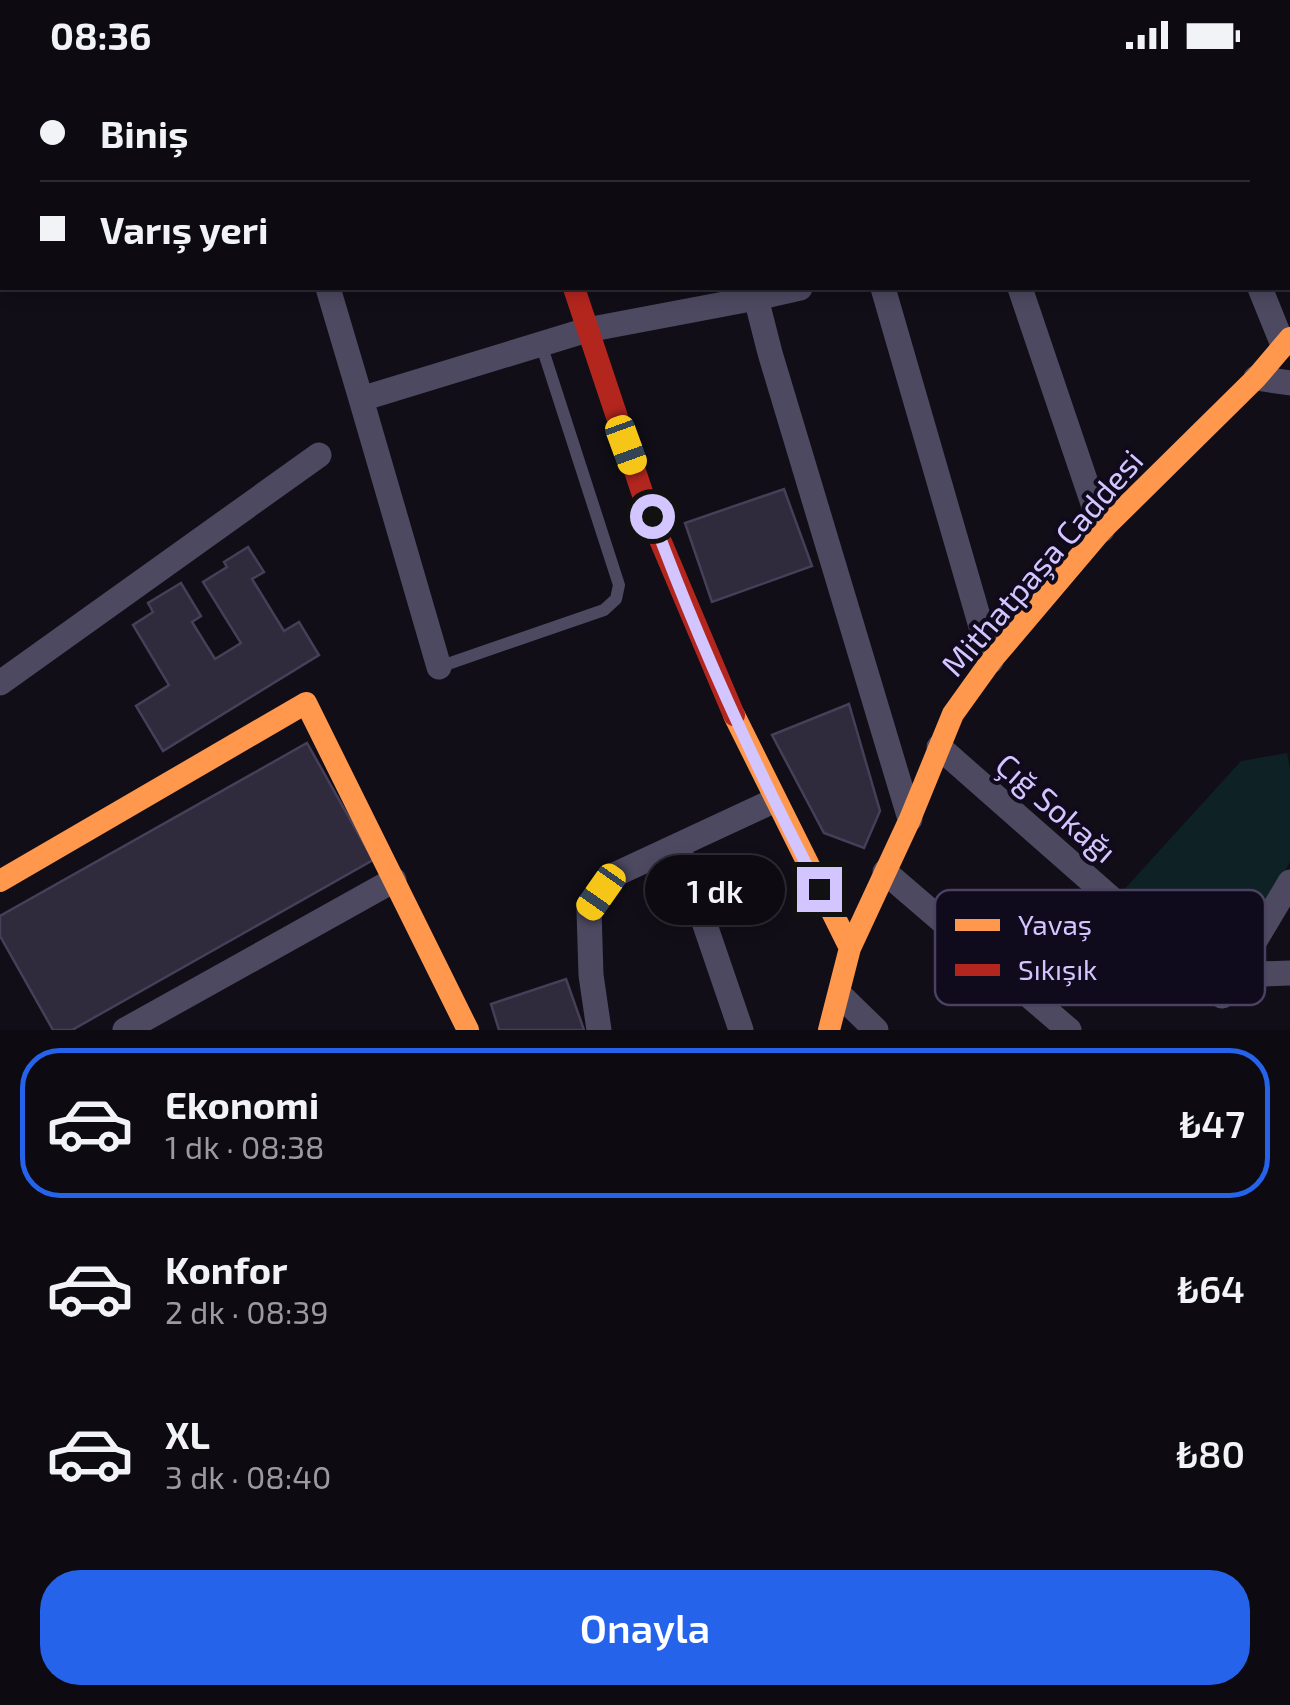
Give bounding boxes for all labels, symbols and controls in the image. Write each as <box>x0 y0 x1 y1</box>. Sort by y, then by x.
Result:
text: 08:36 <box>50 12 151 58</box>
text: Biniş <box>100 110 188 156</box>
text: Varış yeri <box>100 206 269 252</box>
car <box>602 412 650 478</box>
street label: Mithatpaşa Caddesi <box>932 441 1151 684</box>
route start <box>630 494 675 539</box>
street label: Çığ Sokağı <box>988 744 1125 871</box>
callout: 1 dk <box>644 854 784 924</box>
car <box>572 859 630 925</box>
route end <box>797 867 842 912</box>
text: 1 dk <box>687 871 743 909</box>
legend <box>935 890 1265 1005</box>
text: Yavaş <box>1018 907 1092 942</box>
text: Sıkışık <box>1018 952 1097 987</box>
icon: car <box>45 1078 135 1168</box>
text: Ekonomi <box>165 1081 319 1127</box>
text: ₺47 <box>1180 1100 1245 1146</box>
text: 1 dk · 08:38 <box>165 1127 325 1165</box>
icon: car <box>45 1243 135 1333</box>
text: Konfor <box>165 1246 287 1292</box>
text: ₺64 <box>1177 1265 1245 1311</box>
text: 2 dk · 08:39 <box>165 1292 329 1330</box>
icon: car <box>45 1408 135 1498</box>
text: XL <box>165 1411 210 1457</box>
text: ₺80 <box>1176 1430 1245 1476</box>
text: 3 dk · 08:40 <box>165 1457 331 1495</box>
button: Onayla <box>40 1570 1250 1685</box>

